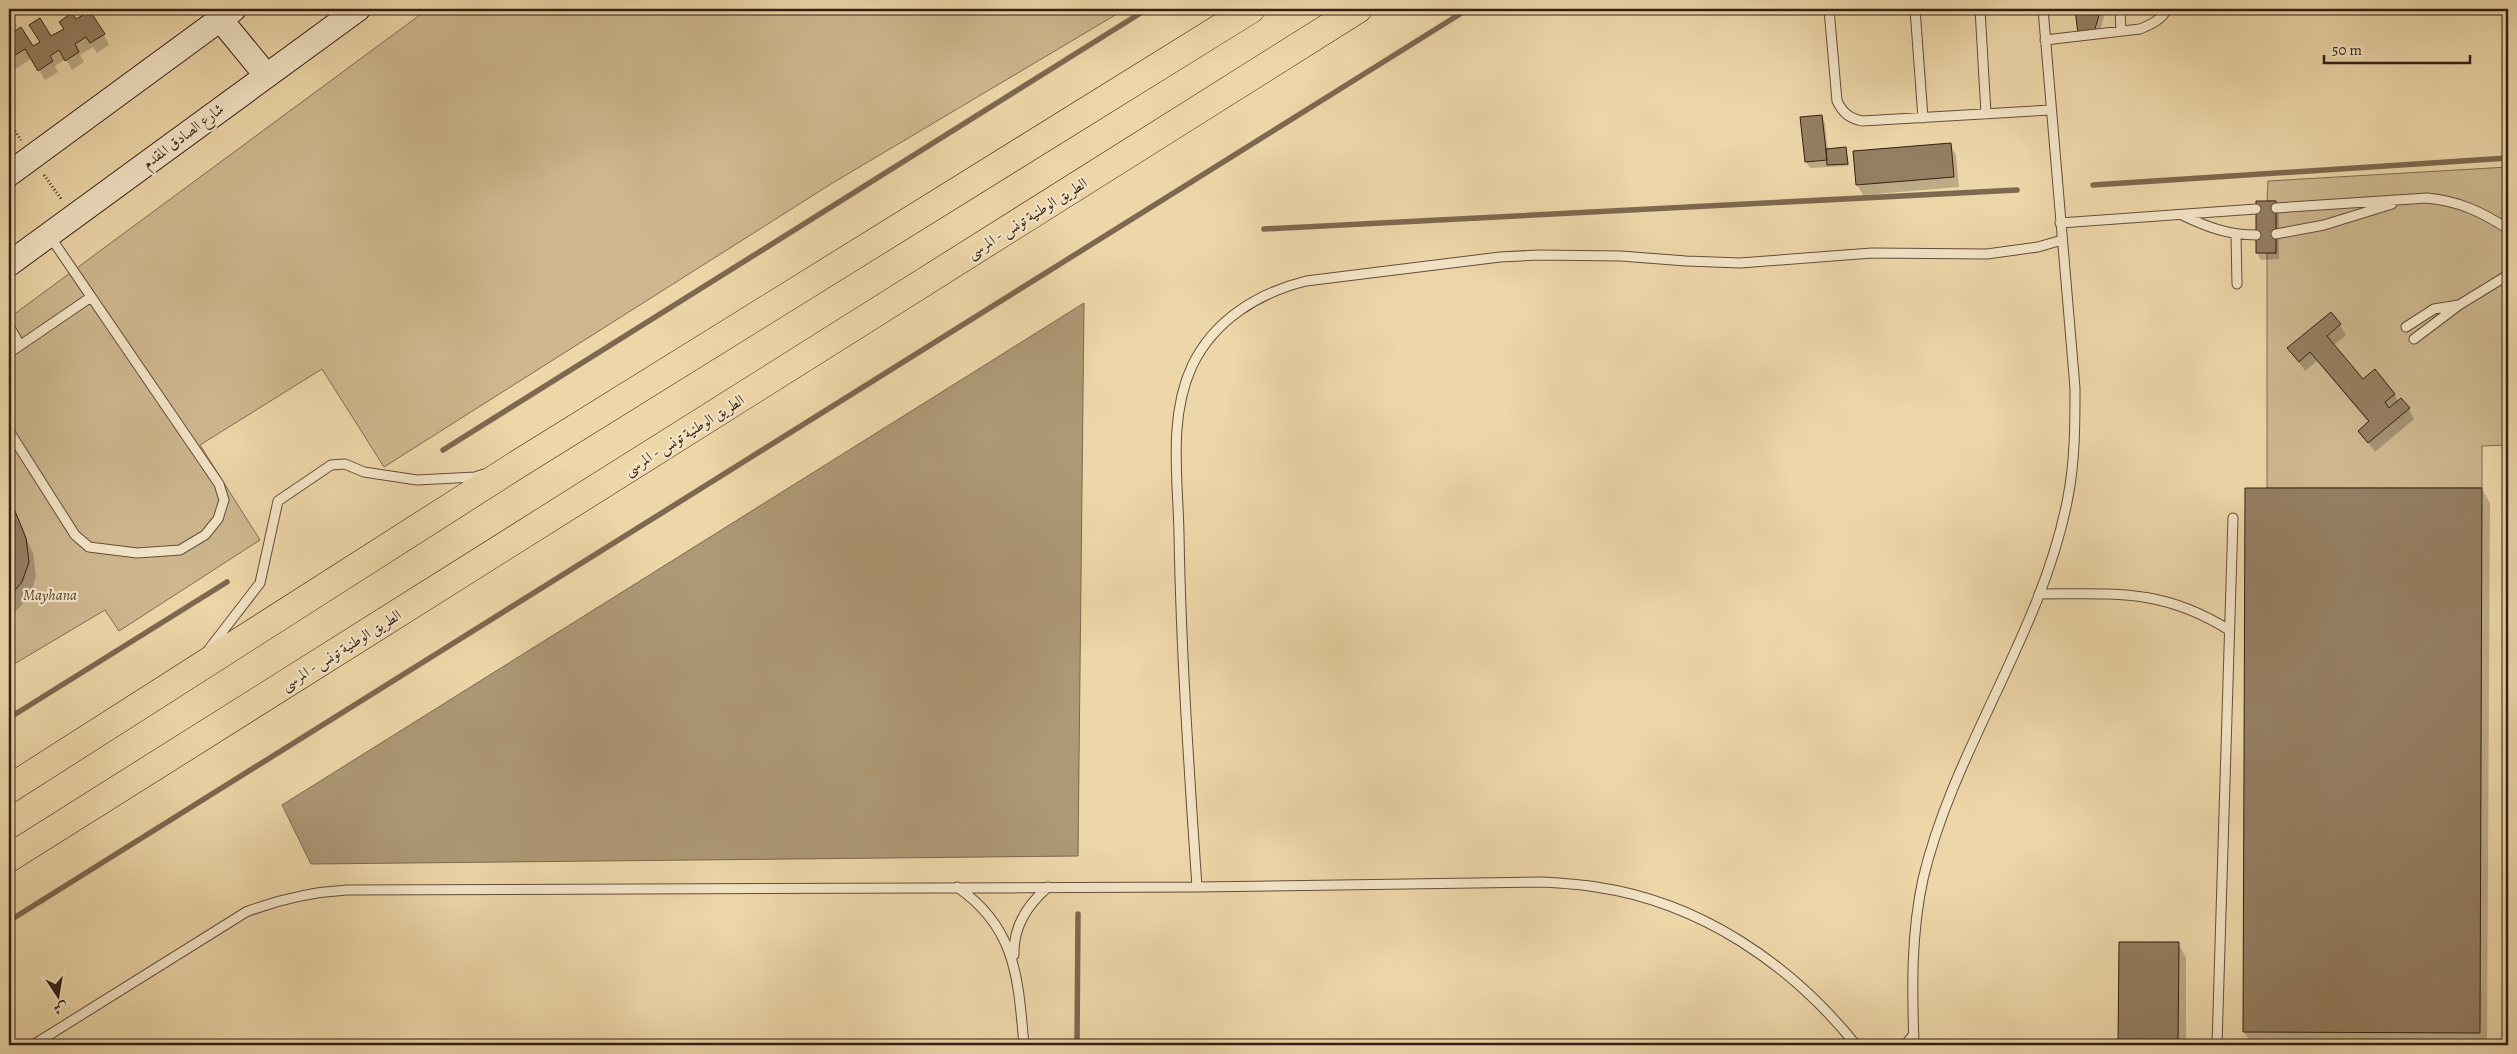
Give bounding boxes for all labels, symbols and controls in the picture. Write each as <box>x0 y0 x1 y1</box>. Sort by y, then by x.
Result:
scale bar <box>2324 32 2471 64</box>
text: 50 m <box>2332 40 2362 60</box>
street label: شارع الصادق المقدم <box>138 99 230 176</box>
street label: الطريق الوطنية تونس - المرسى <box>963 173 1091 264</box>
street label: الطريق الوطنية تونس - المرسى <box>620 390 748 481</box>
park label: Mayhana <box>23 585 77 605</box>
street label: الطريق الوطنية تونس - المرسى <box>277 605 405 696</box>
north arrow <box>32 972 82 1022</box>
text: ش <box>52 997 69 1019</box>

